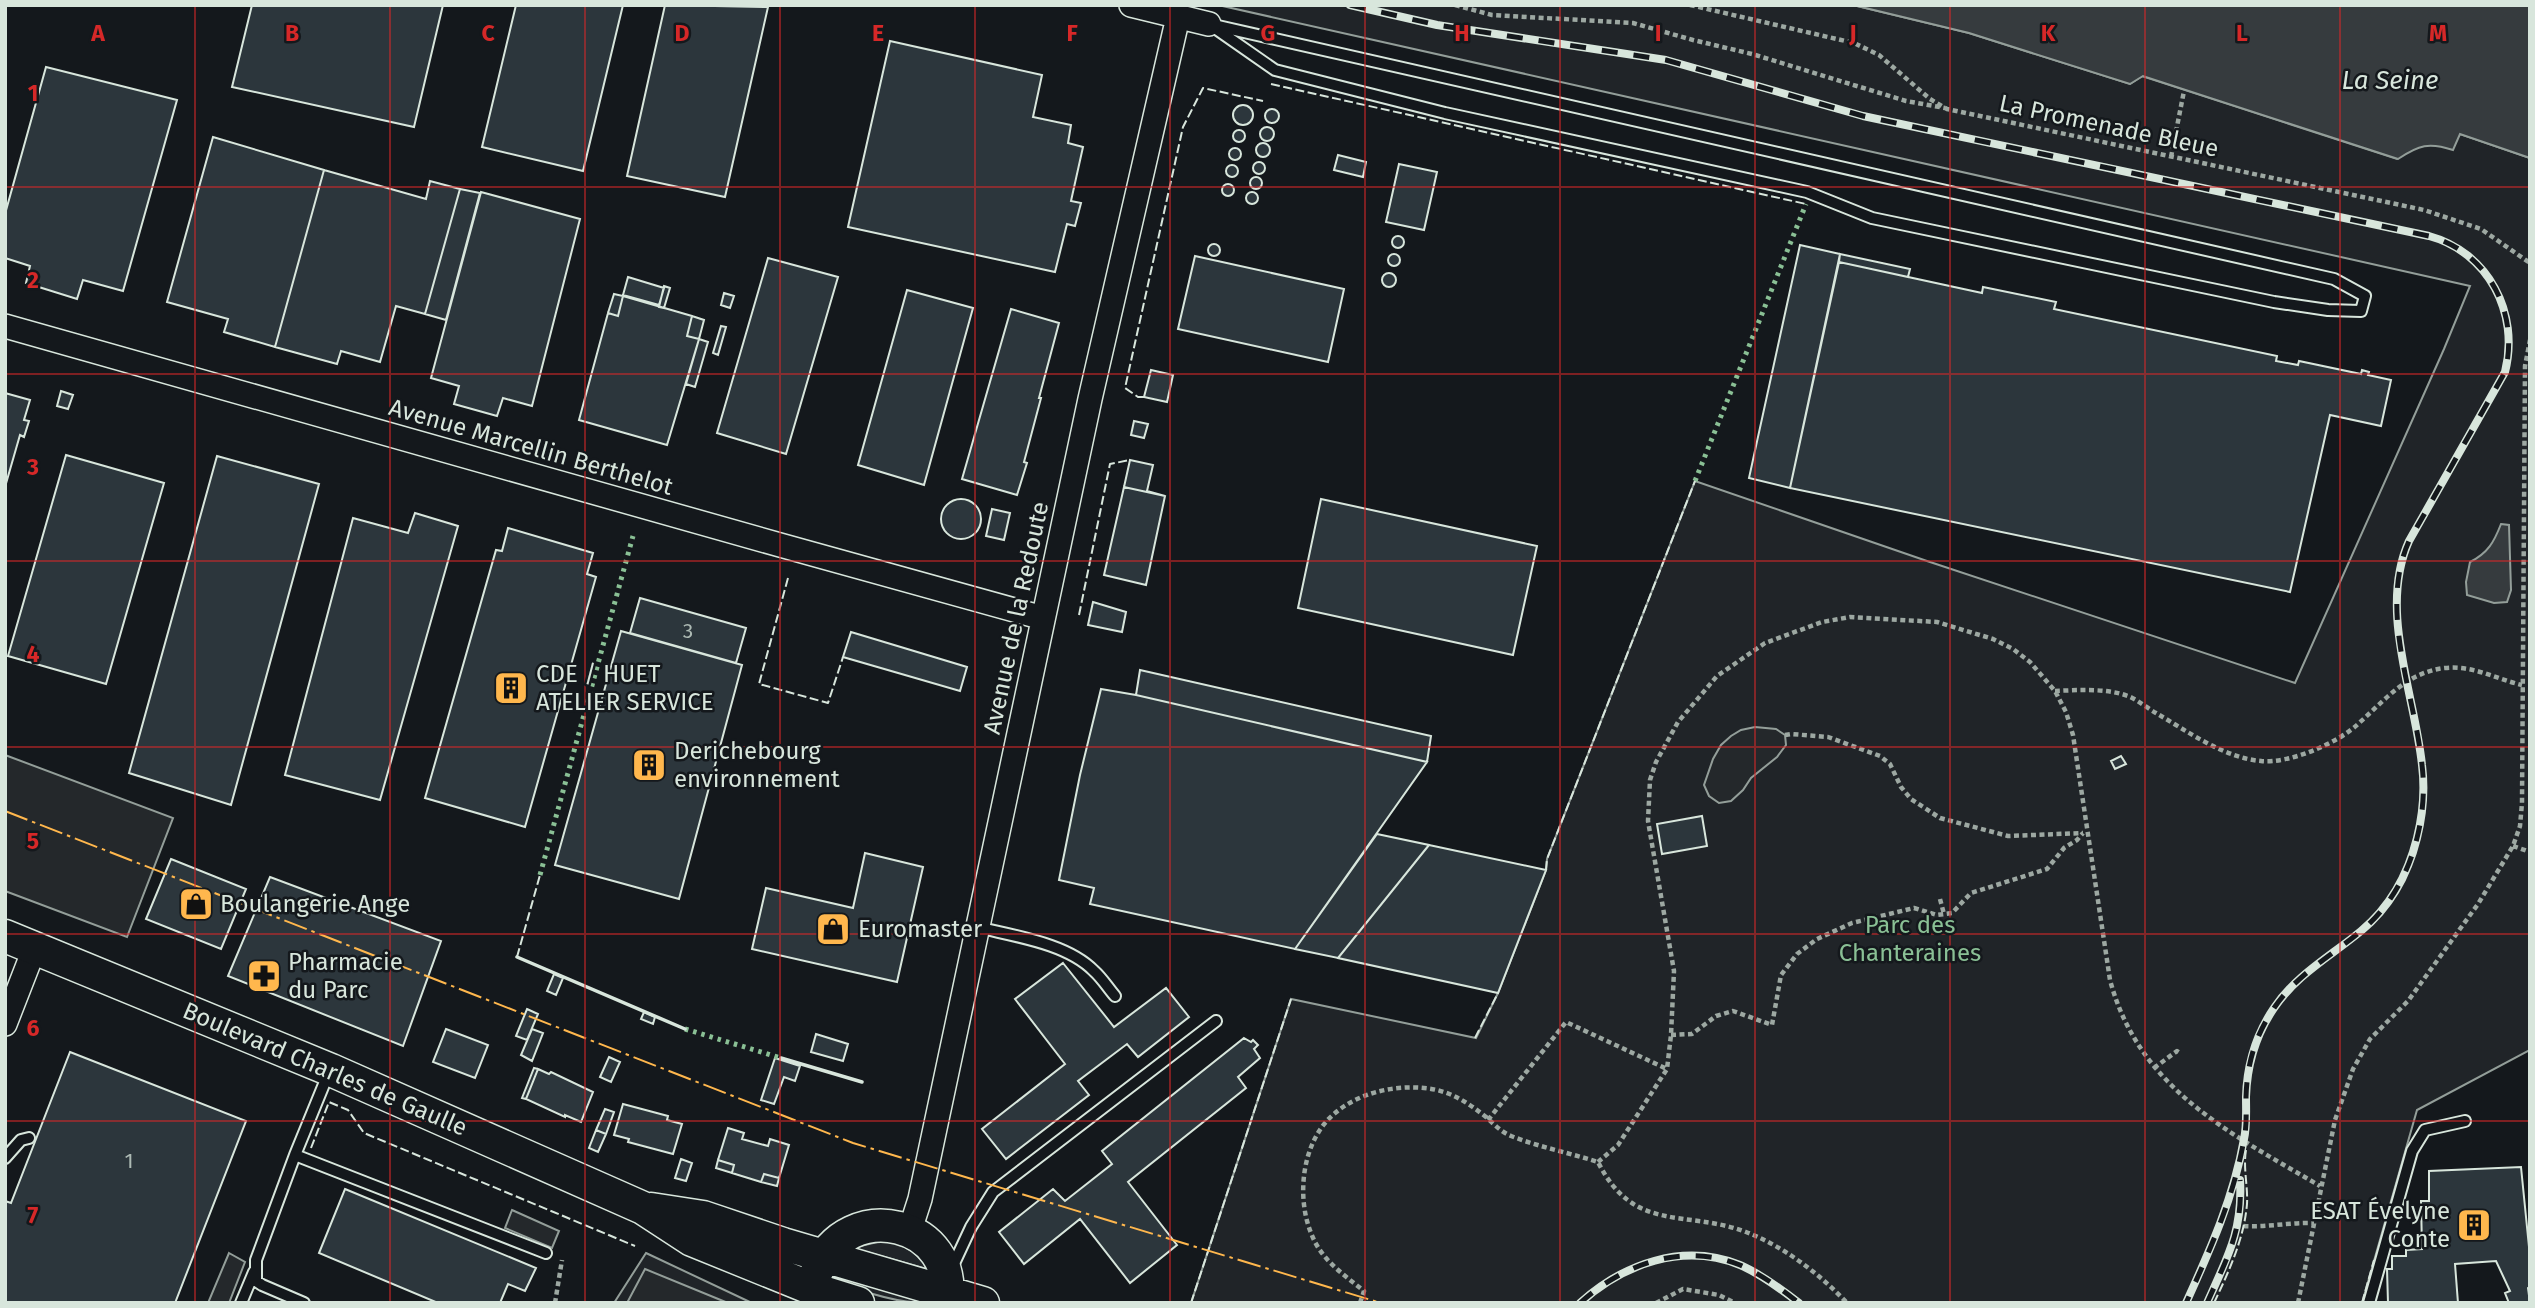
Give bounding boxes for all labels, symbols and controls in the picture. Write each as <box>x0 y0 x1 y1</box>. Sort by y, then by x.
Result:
text: A <box>90 19 105 47</box>
text: B <box>285 19 299 47</box>
text: C <box>481 19 495 47</box>
text: D <box>675 19 690 47</box>
text: E <box>872 19 884 47</box>
text: F <box>1066 19 1078 47</box>
text: G <box>1261 19 1275 47</box>
text: H <box>1454 19 1470 47</box>
text: I <box>1655 19 1661 47</box>
text: J <box>1848 19 1857 47</box>
text: K <box>2041 19 2056 47</box>
text: L <box>2236 19 2248 47</box>
text: M <box>2429 19 2447 47</box>
water label: La Seine <box>2342 65 2438 96</box>
text: 1 <box>28 79 38 107</box>
street label: La Promenade Bleue <box>1997 89 2221 163</box>
text: 2 <box>27 266 39 294</box>
street label: Avenue Marcellin Berthelot <box>386 393 676 501</box>
text: 3 <box>26 453 39 481</box>
street label: Avenue de la Redoute <box>978 499 1054 737</box>
house number: 3 <box>683 618 693 644</box>
text: 4 <box>27 640 40 668</box>
place label: CDE / HUET ATELIER SERVICE <box>536 660 714 716</box>
building icon: CDE / HUET ATELIER SERVICE <box>492 669 530 707</box>
place label: Derichebourg environnement <box>674 737 840 793</box>
building icon: Derichebourg environnement <box>630 746 668 784</box>
text: 5 <box>27 827 39 855</box>
shop icon: Boulangerie Ange <box>177 885 215 923</box>
place label: Boulangerie Ange <box>220 890 410 918</box>
shop icon: Euromaster <box>814 910 852 948</box>
park label: Parc des Chanteraines <box>1839 911 1981 967</box>
place label: Euromaster <box>858 915 983 943</box>
place label: Pharmacie du Parc <box>288 948 403 1004</box>
pharmacy icon: Pharmacie du Parc <box>245 957 283 995</box>
street label: Boulevard Charles de Gaulle <box>179 996 471 1142</box>
text: 6 <box>27 1014 40 1042</box>
house number: 1 <box>124 1148 134 1174</box>
place label: ESAT Évelyne Conte <box>2310 1196 2450 1253</box>
text: 7 <box>28 1201 39 1229</box>
building icon: ESAT Évelyne Conte <box>2455 1206 2493 1244</box>

